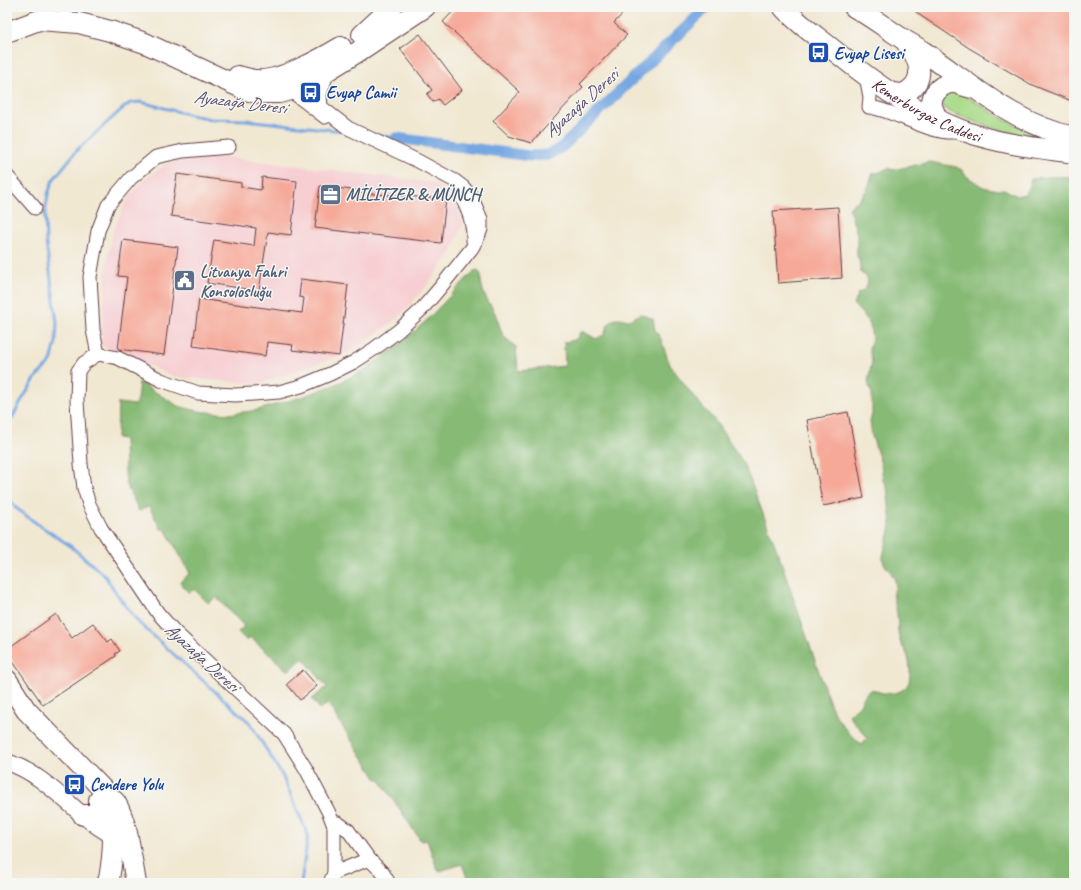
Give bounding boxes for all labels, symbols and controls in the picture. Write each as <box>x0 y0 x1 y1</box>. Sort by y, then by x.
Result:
bus stop icon: Evyap Lisesi <box>805 40 831 66</box>
place label: Evyap Lisesi <box>834 43 907 64</box>
water label: Ayazağa Deresi <box>539 61 626 142</box>
street label: Kemerburgaz Caddesi <box>868 73 985 147</box>
bus stop icon: Evyap Camii <box>298 79 324 105</box>
place label: Evyap Camii <box>326 82 399 103</box>
water label: Ayazağa Deresi <box>193 85 292 119</box>
office icon: MİLİTZER & MÜNCH <box>317 181 343 207</box>
place label: MİLİTZER & MÜNCH <box>346 184 484 205</box>
place label: Litvanya Fahri Konsolosluğu <box>200 261 289 302</box>
public building icon: Litvanya Fahri Konsolosluğu <box>171 268 197 294</box>
water label: Ayazağa Deresi <box>160 618 247 699</box>
bus stop icon: Cendere Yolu <box>62 771 88 797</box>
place label: Cendere Yolu <box>90 774 165 795</box>

